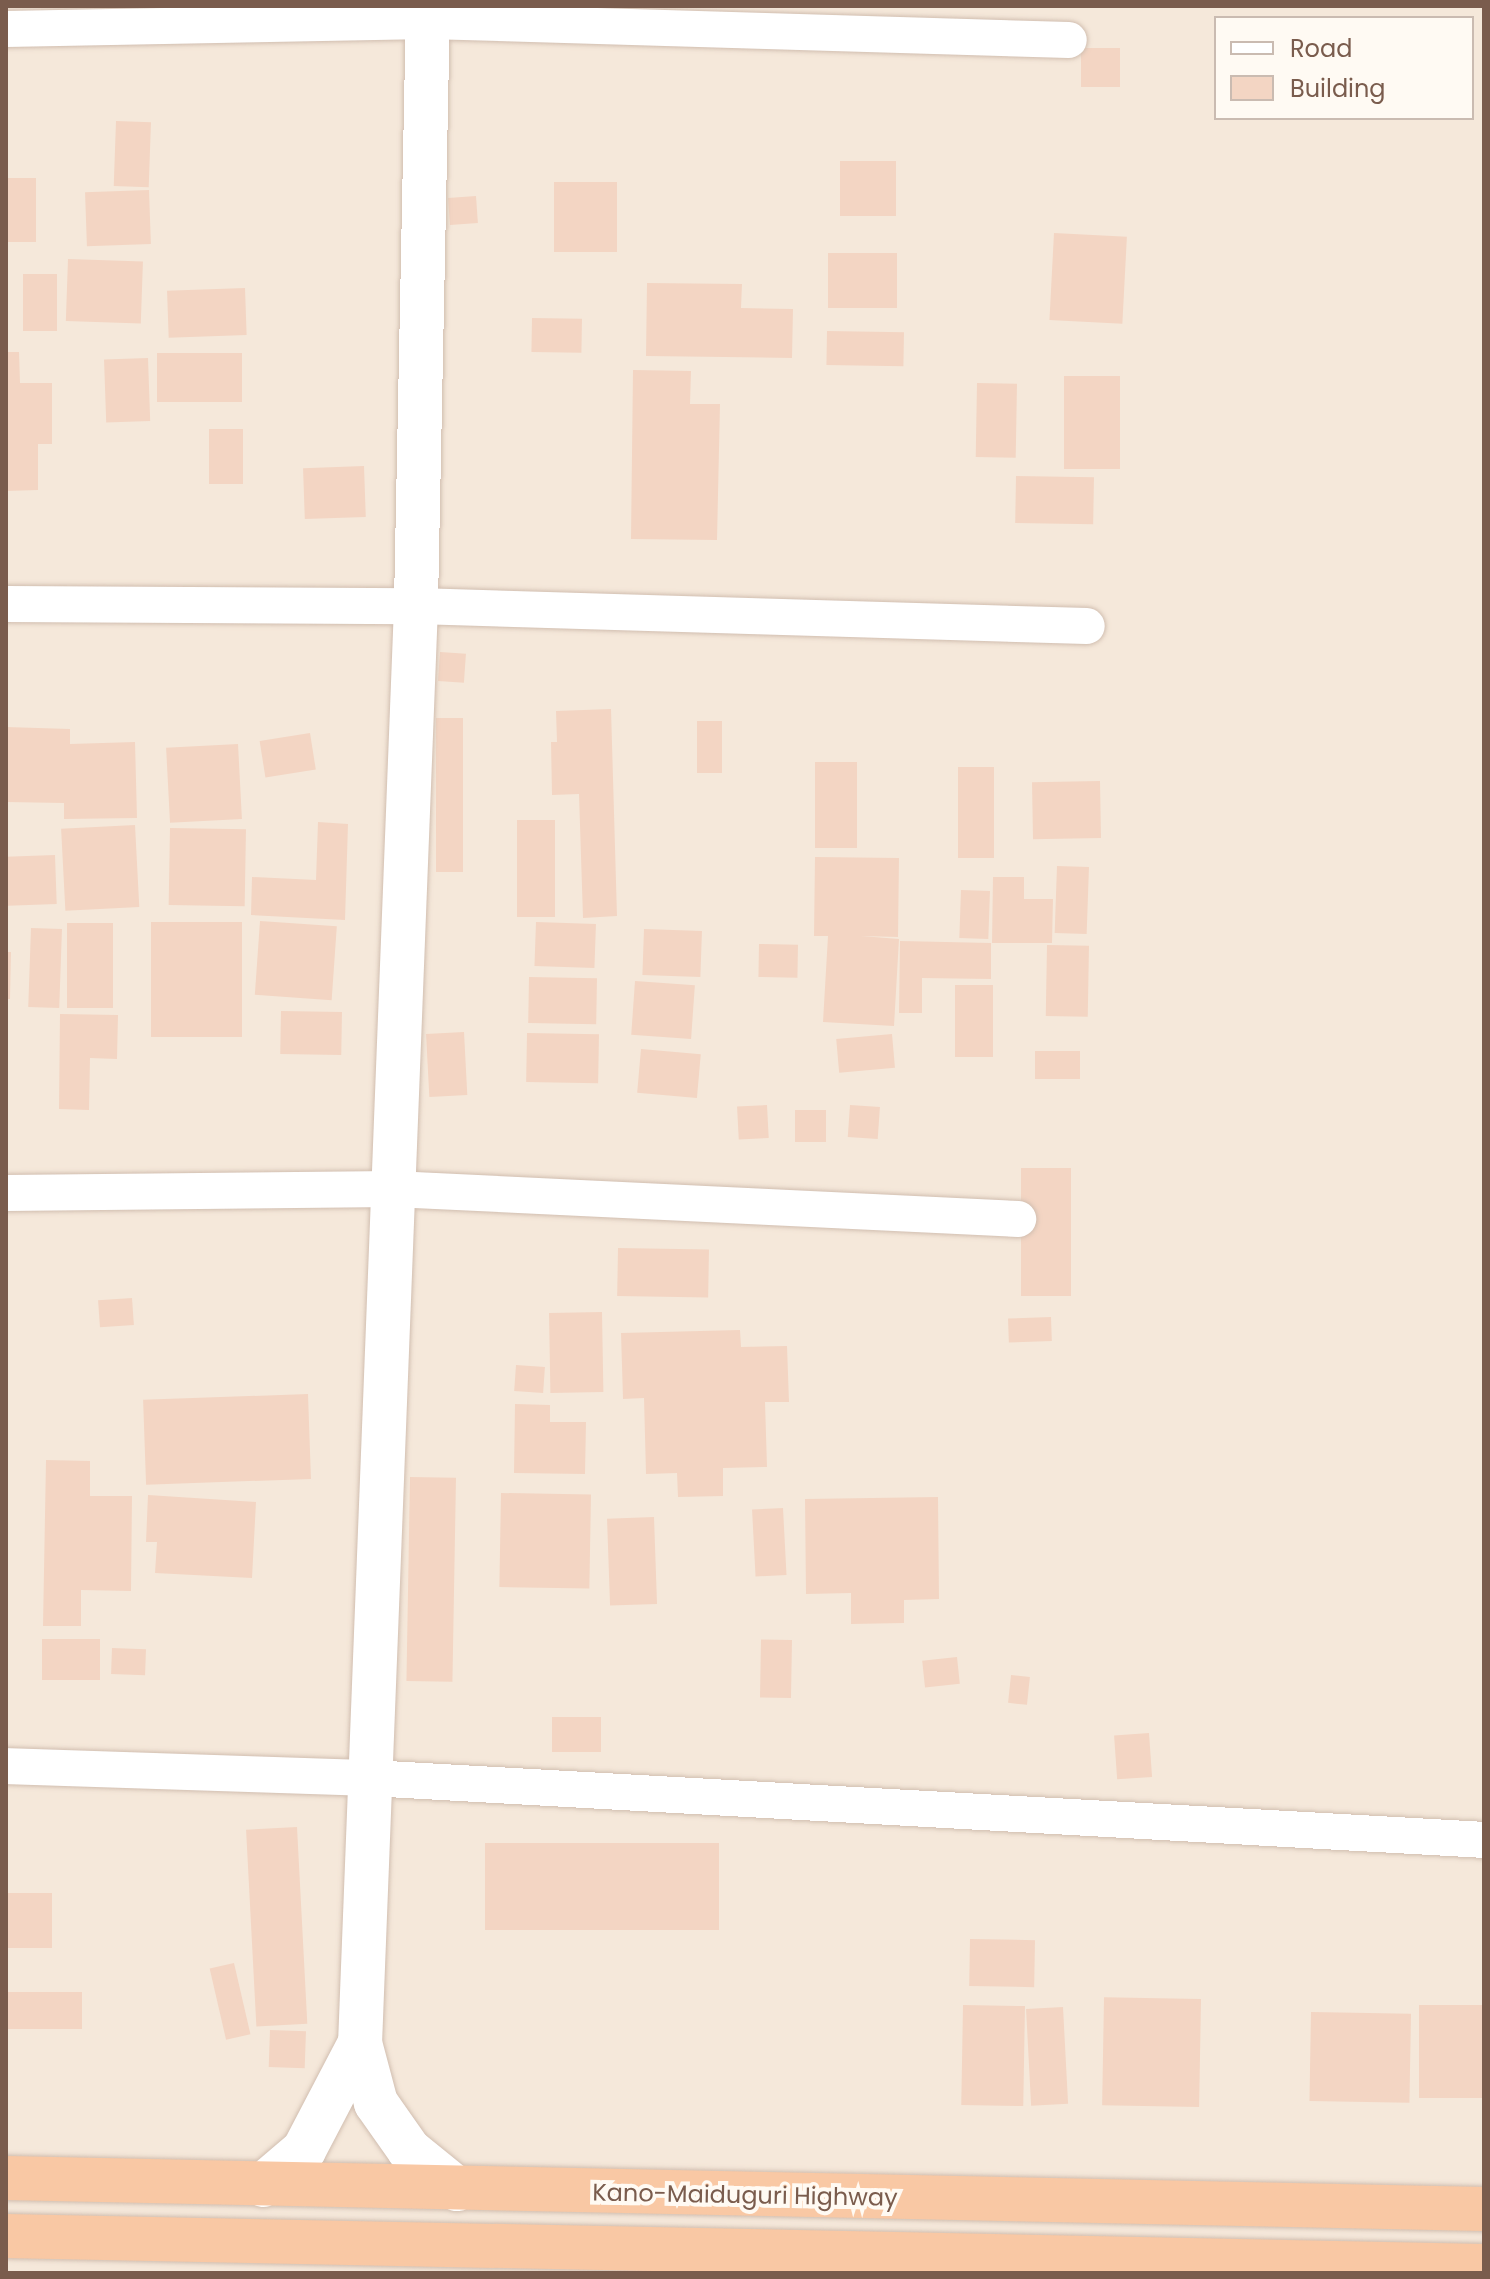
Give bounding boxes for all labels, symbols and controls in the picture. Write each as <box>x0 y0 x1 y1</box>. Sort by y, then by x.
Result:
legend <box>1214 16 1474 120</box>
text: Road <box>1290 32 1352 65</box>
text: Building <box>1290 72 1386 105</box>
street label: Kano-Maiduguri Highway <box>592 2178 898 2212</box>

